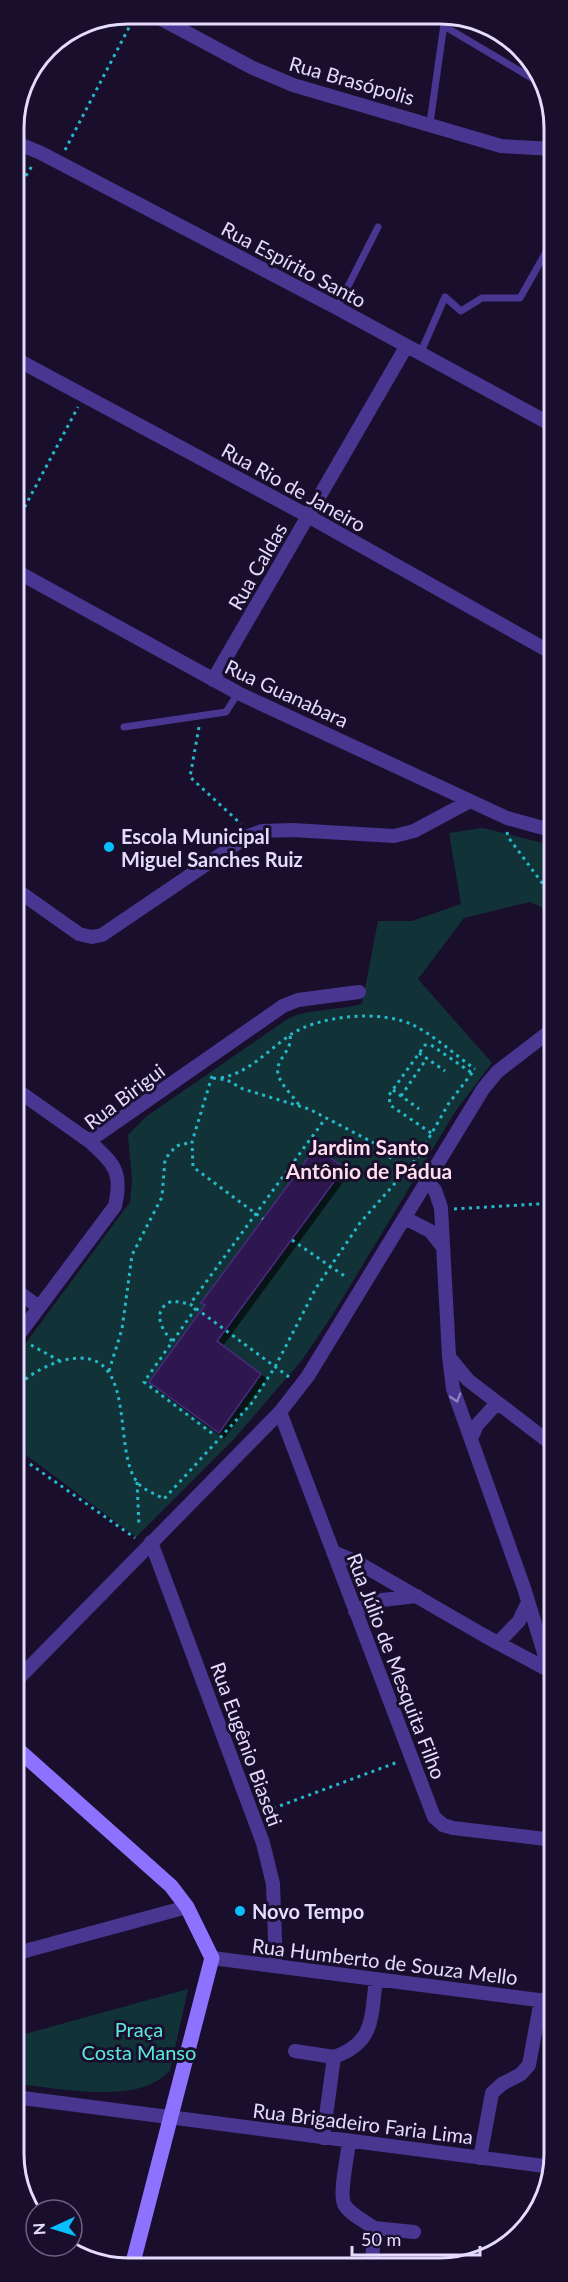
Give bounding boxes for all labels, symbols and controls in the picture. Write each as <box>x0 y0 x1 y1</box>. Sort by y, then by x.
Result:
street label: Rua Brasópolis <box>287 51 417 109</box>
street label: Rua Espírito Santo <box>218 216 370 312</box>
street label: Rua Rio de Janeiro <box>218 437 370 537</box>
street label: Rua Caldas <box>223 518 291 614</box>
street label: Rua Guanabara <box>222 654 352 732</box>
place label: Escola Municipal Miguel Sanches Ruiz <box>121 824 303 871</box>
marker: Escola Municipal Miguel Sanches Ruiz <box>102 840 116 854</box>
street label: Rua Birigui <box>79 1058 169 1134</box>
district label: Jardim Santo Antônio de Pádua <box>285 1134 452 1183</box>
one-way arrow <box>449 1392 461 1403</box>
street label: Rua Júlio de Mesquita Filho <box>343 1550 451 1782</box>
street label: Rua Eugênio Biaseti <box>206 1659 288 1829</box>
place label: Novo Tempo <box>252 1899 364 1923</box>
marker: Novo Tempo <box>233 1904 247 1918</box>
street label: Rua Humberto de Souza Mello <box>251 1933 519 1989</box>
park label: Praça Costa Manso <box>82 2017 196 2064</box>
street label: Rua Brigadeiro Faria Lima <box>251 2098 475 2148</box>
north arrow <box>24 2198 84 2258</box>
scale bar <box>352 2219 480 2257</box>
text: N <box>29 2222 48 2236</box>
text: 50 m <box>361 2228 401 2250</box>

